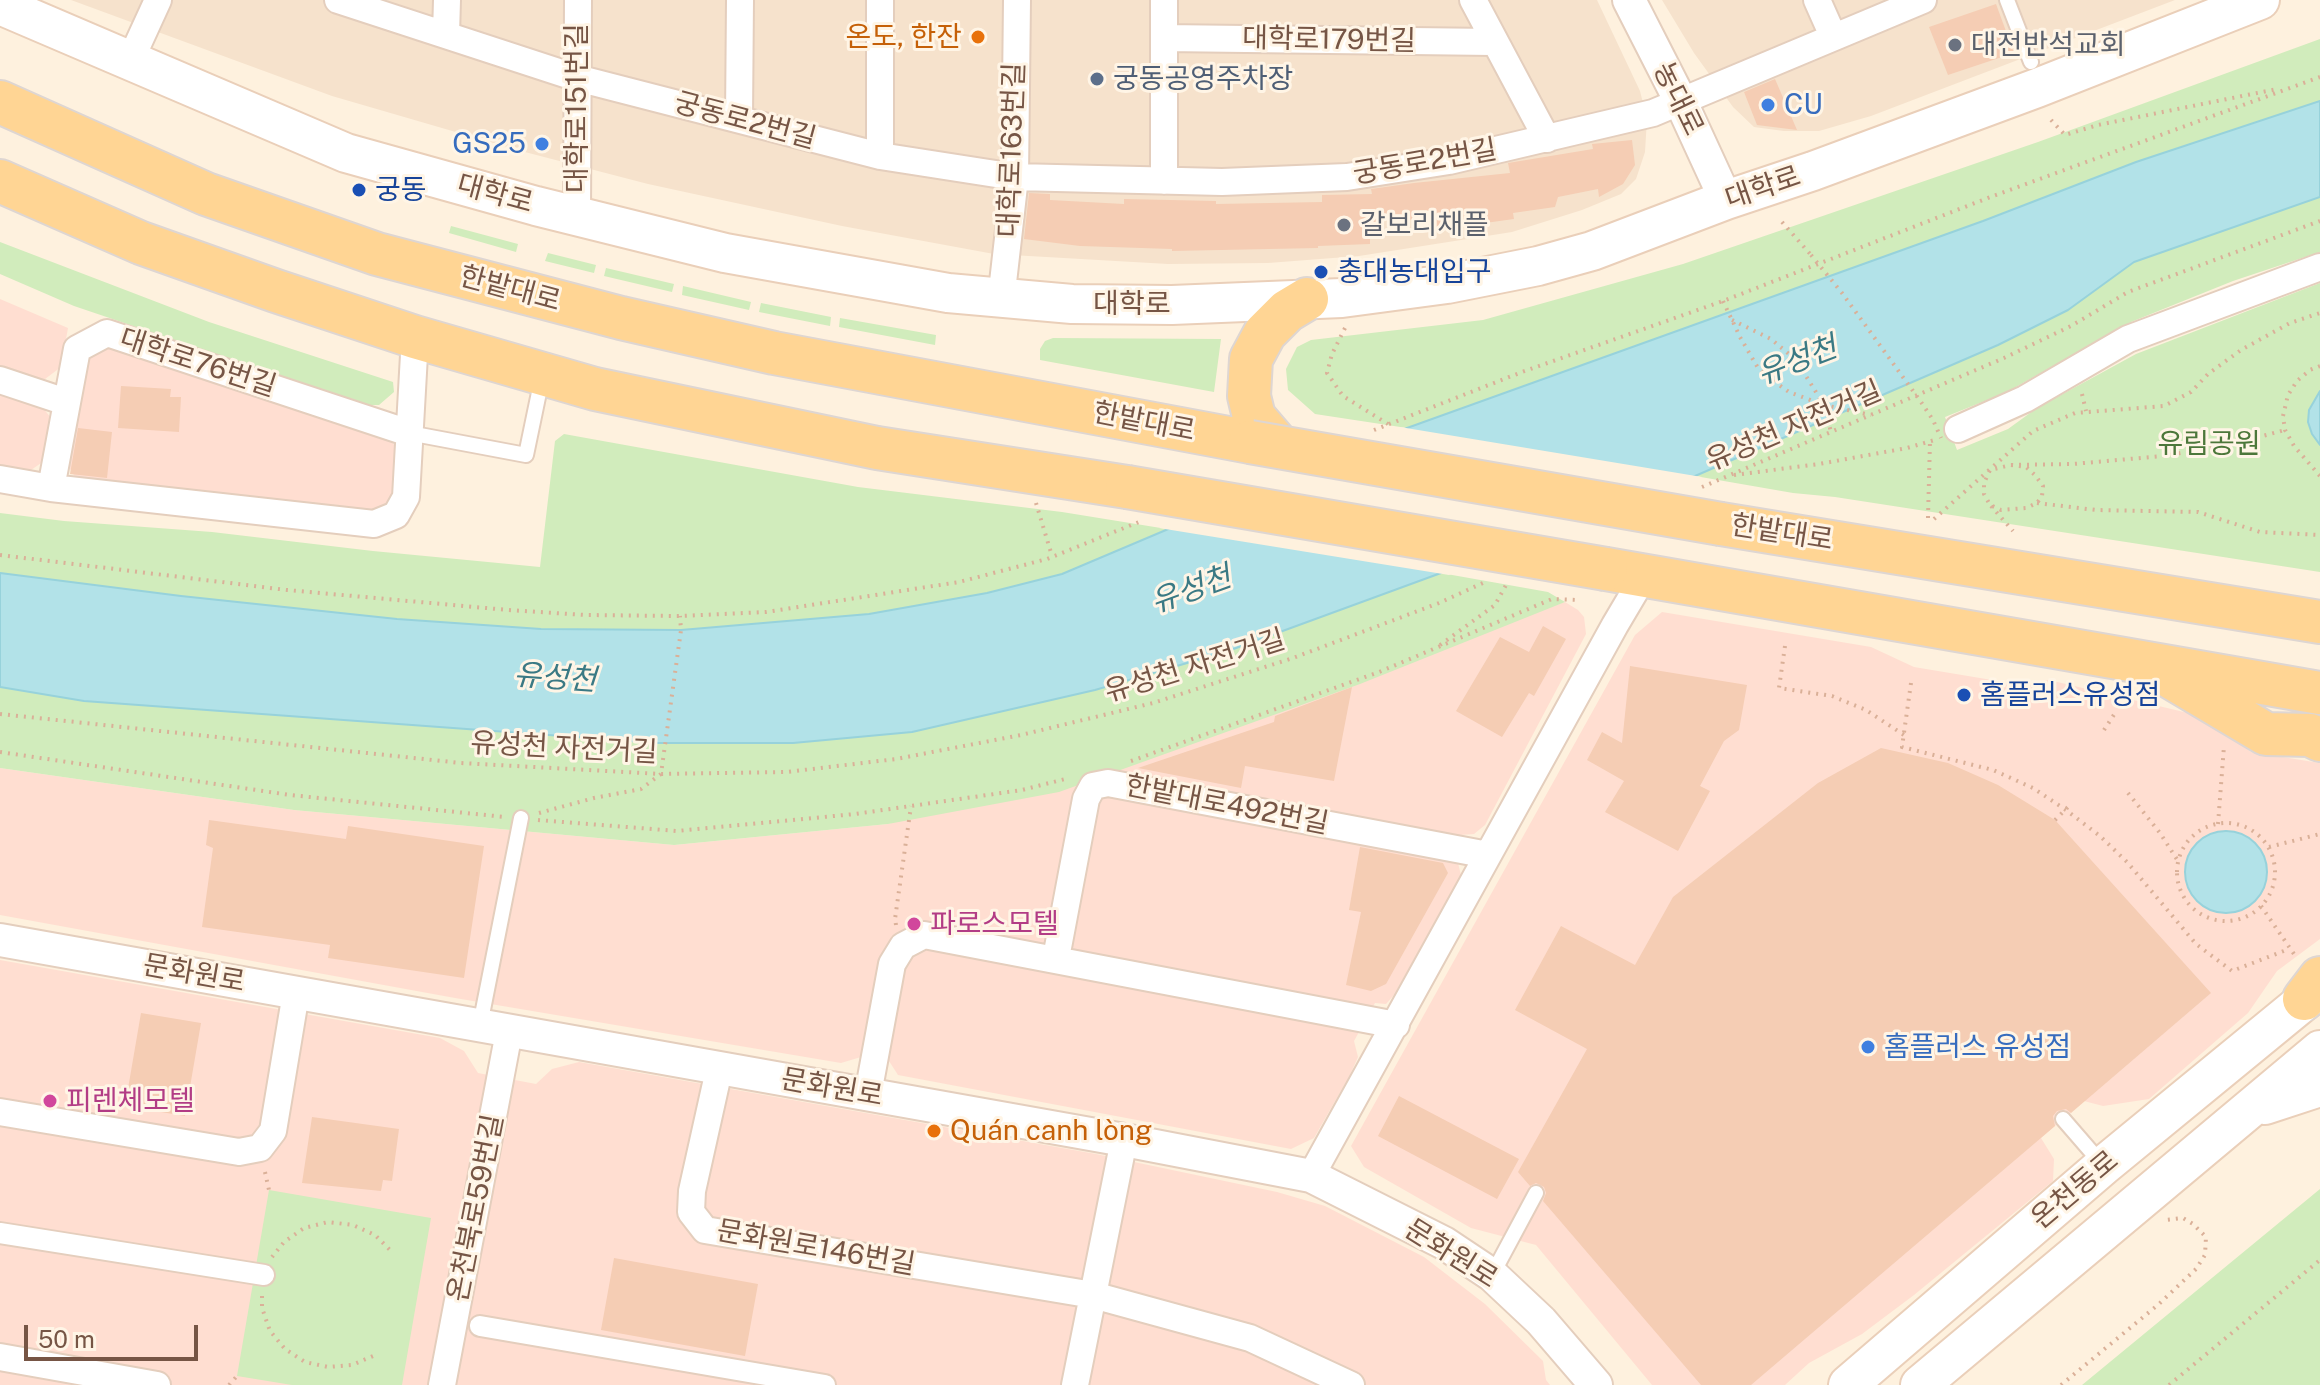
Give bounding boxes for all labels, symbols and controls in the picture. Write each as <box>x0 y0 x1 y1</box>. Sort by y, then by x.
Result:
place label: 온도, 한잔 <box>845 20 962 54</box>
street label: 대학로179번길 <box>1242 22 1416 58</box>
street label: 대학로151번길 <box>560 23 594 193</box>
marker: 온도, 한잔 <box>969 28 987 46</box>
place label: 대전반석교회 <box>1971 28 2126 62</box>
marker: 대전반석교회 <box>1946 36 1964 54</box>
street label: 농대로 <box>1646 57 1710 141</box>
street label: 대학로163번길 <box>992 62 1032 238</box>
place label: 궁동공영주차장 <box>1113 62 1293 96</box>
marker: 궁동공영주차장 <box>1088 70 1106 88</box>
street label: 궁동로2번길 <box>670 86 820 156</box>
place label: CU <box>1784 88 1823 122</box>
marker: CU <box>1759 96 1777 114</box>
place label: GS25 <box>452 127 526 161</box>
street label: 궁동로2번길 <box>1350 133 1500 191</box>
marker: GS25 <box>533 135 551 153</box>
street label: 대학로 <box>1721 160 1805 216</box>
street label: 대학로 <box>453 168 537 220</box>
place label: 궁동 <box>375 173 427 207</box>
marker: 궁동 <box>350 181 368 199</box>
place label: 갈보리채플 <box>1360 208 1489 242</box>
marker: 갈보리채플 <box>1335 216 1353 234</box>
place label: 충대농대입구 <box>1337 255 1492 289</box>
street label: 한밭대로 <box>456 259 564 319</box>
marker: 충대농대입구 <box>1312 263 1330 281</box>
street label: 대학로 <box>1093 287 1171 321</box>
street label: 대학로76번길 <box>116 322 280 404</box>
water label: 유성천 <box>1752 329 1842 393</box>
street label: 유성천 자전거길 <box>1701 374 1887 478</box>
street label: 한밭대로 <box>1090 396 1198 448</box>
park label: 유림공원 <box>2157 427 2261 461</box>
street label: 한밭대로 <box>1728 508 1836 558</box>
water label: 유성천 <box>1146 559 1236 621</box>
street label: 유성천 자전거길 <box>1101 623 1289 709</box>
water label: 유성천 <box>512 657 598 699</box>
place label: 홈플러스유성점 <box>1980 678 2160 712</box>
marker: 홈플러스유성점 <box>1955 686 1973 704</box>
street label: 유성천 자전거길 <box>470 726 658 770</box>
street label: 한밭대로492번길 <box>1123 769 1331 841</box>
place label: 파로스모텔 <box>930 907 1059 941</box>
marker: 파로스모텔 <box>905 915 923 933</box>
street label: 문화원로 <box>140 949 248 999</box>
place label: 홈플러스 유성점 <box>1884 1030 2071 1064</box>
marker: 홈플러스 유성점 <box>1859 1038 1877 1056</box>
street label: 문화원로 <box>778 1063 886 1113</box>
place label: 피렌체모텔 <box>66 1084 195 1118</box>
marker: 피렌체모텔 <box>41 1092 59 1110</box>
street label: 온천북로59번길 <box>441 1112 511 1304</box>
place label: Quán canh lòng <box>950 1114 1152 1148</box>
marker: Quán canh lòng <box>925 1122 943 1140</box>
street label: 온천동로 <box>2025 1144 2125 1236</box>
street label: 문화원로 <box>1398 1212 1504 1296</box>
street label: 문화원로146번길 <box>714 1214 918 1282</box>
scale bar <box>28 1309 202 1359</box>
text: 50 m <box>38 1325 95 1353</box>

